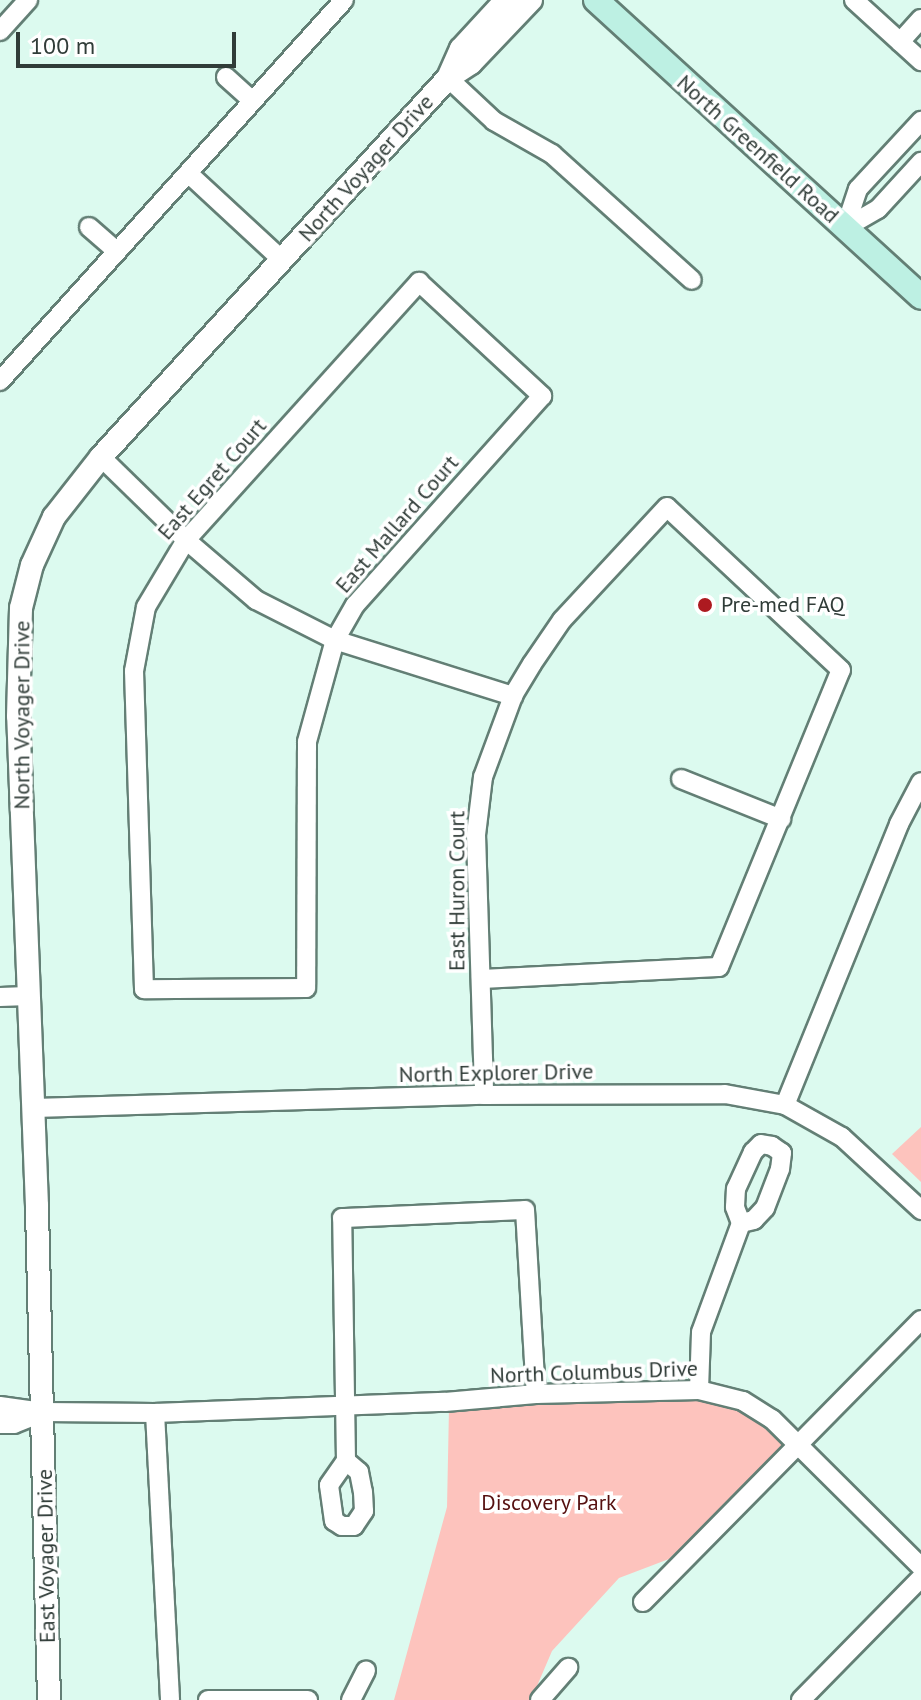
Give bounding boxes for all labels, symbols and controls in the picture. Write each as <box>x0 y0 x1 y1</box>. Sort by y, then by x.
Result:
scale bar <box>20 16 240 66</box>
text: 100 m <box>30 30 95 61</box>
street label: North Greenfield Road <box>672 69 844 229</box>
street label: North Voyager Drive <box>293 89 439 247</box>
street label: East Egret Court <box>152 413 272 545</box>
street label: East Mallard Court <box>330 450 464 598</box>
place label: Pre-med FAQ <box>721 592 845 618</box>
marker: Pre-med FAQ <box>696 596 714 614</box>
street label: North Voyager Drive <box>9 620 35 810</box>
street label: East Huron Court <box>444 811 470 971</box>
street label: North Explorer Drive <box>398 1058 594 1088</box>
street label: North Columbus Drive <box>490 1355 698 1389</box>
street label: East Voyager Drive <box>31 1468 61 1644</box>
park label: Discovery Park <box>481 1490 617 1516</box>

